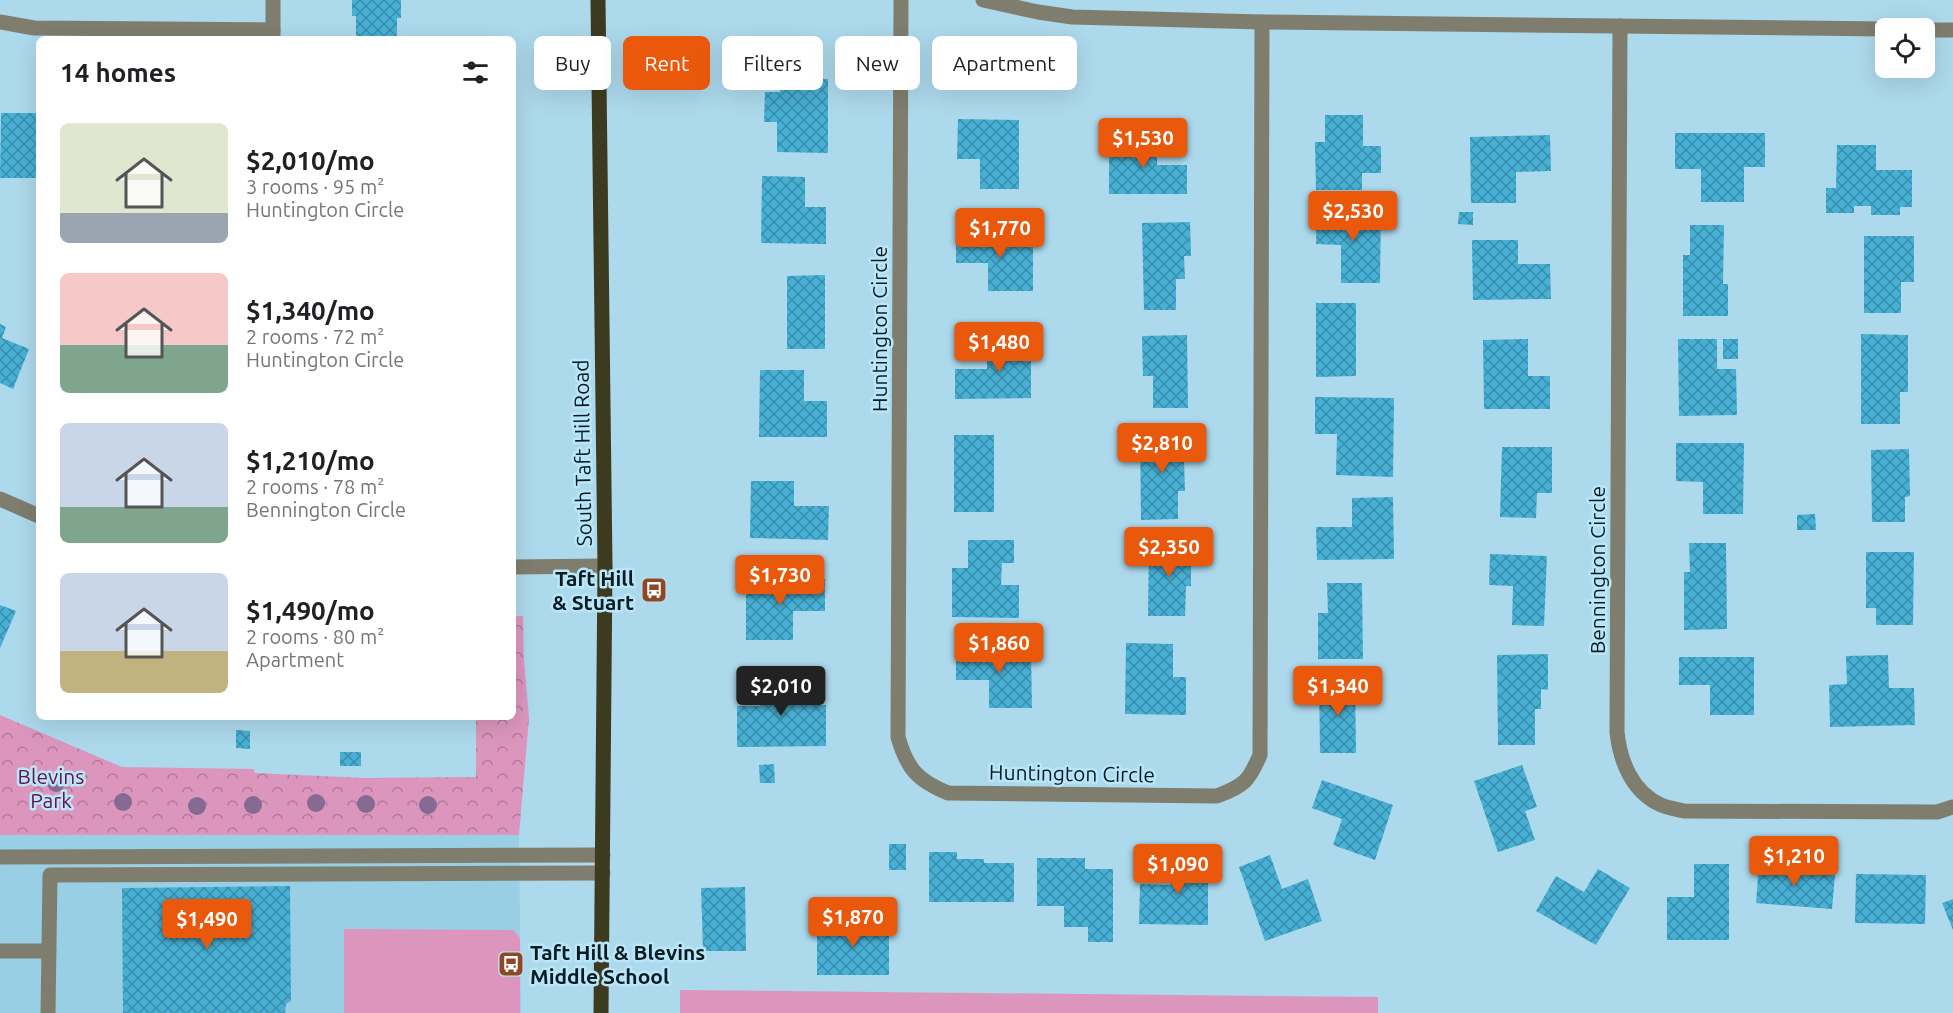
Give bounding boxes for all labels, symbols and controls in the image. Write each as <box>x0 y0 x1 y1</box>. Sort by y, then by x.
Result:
map controls <box>1875 18 1935 78</box>
button: locate <box>1875 18 1935 78</box>
chip: Buy <box>534 36 611 90</box>
chip: Rent <box>623 36 710 90</box>
chip: Filters <box>722 36 823 90</box>
chip: New <box>835 36 920 90</box>
chip: Apartment <box>932 36 1077 90</box>
icon: filters <box>459 56 492 89</box>
text: 14 homes <box>60 58 176 87</box>
pin: $1,530 <box>1094 118 1192 169</box>
text: $1,530 <box>1112 126 1174 149</box>
text: $2,010/mo <box>246 146 375 175</box>
icon: home <box>108 147 180 219</box>
text: 3 rooms · 95 m² <box>246 175 384 198</box>
pin: $2,530 <box>1304 191 1402 242</box>
text: Huntington Circle <box>246 198 404 221</box>
text: $2,530 <box>1322 199 1384 222</box>
pin: $1,770 <box>951 208 1049 259</box>
text: $1,770 <box>969 216 1031 239</box>
street label: Huntington Circle <box>867 246 891 412</box>
text: $1,340/mo <box>246 296 375 325</box>
icon: home <box>108 297 180 369</box>
pin: $1,480 <box>950 322 1048 373</box>
text: 2 rooms · 72 m² <box>246 325 384 348</box>
text: $1,480 <box>968 330 1030 353</box>
text: Huntington Circle <box>246 348 404 371</box>
street label: South Taft Hill Road <box>568 359 596 547</box>
pin: $2,810 <box>1113 423 1211 474</box>
text: $2,810 <box>1131 431 1193 454</box>
text: $1,210/mo <box>246 446 375 475</box>
icon: home <box>108 447 180 519</box>
text: 2 rooms · 78 m² <box>246 475 384 498</box>
street label: Bennington Circle <box>1585 486 1609 654</box>
text: Bennington Circle <box>246 498 406 521</box>
pin: $2,350 <box>1120 527 1218 578</box>
text: $2,350 <box>1138 535 1200 558</box>
pin: $1,730 <box>731 555 829 606</box>
text: $1,730 <box>749 563 811 586</box>
place label: Taft Hill & Stuart <box>552 566 634 614</box>
bus stop icon: Taft Hill & Stuart <box>639 575 669 605</box>
text: $1,490/mo <box>246 596 375 625</box>
icon: home <box>108 597 180 669</box>
pin: $1,860 <box>950 623 1048 674</box>
text: 2 rooms · 80 m² <box>246 625 384 648</box>
text: $1,860 <box>968 631 1030 654</box>
text: Apartment <box>246 648 344 671</box>
pin: $2,010 <box>732 666 830 717</box>
pin: $1,340 <box>1289 666 1387 717</box>
text: $2,010 <box>750 674 812 697</box>
text: $1,340 <box>1307 674 1369 697</box>
street label: Huntington Circle <box>989 760 1155 786</box>
park label: Blevins Park <box>18 764 84 812</box>
pin: $1,210 <box>1745 836 1843 887</box>
pin: $1,090 <box>1129 844 1227 895</box>
text: $1,210 <box>1763 844 1825 867</box>
text: $1,090 <box>1147 852 1209 875</box>
pin: $1,870 <box>804 897 902 948</box>
pin: $1,490 <box>158 899 256 950</box>
text: $1,870 <box>822 905 884 928</box>
text: $1,490 <box>176 907 238 930</box>
place label: Taft Hill & Blevins Middle School <box>530 940 705 988</box>
bus stop icon: Taft Hill & Blevins Middle School <box>496 949 526 979</box>

